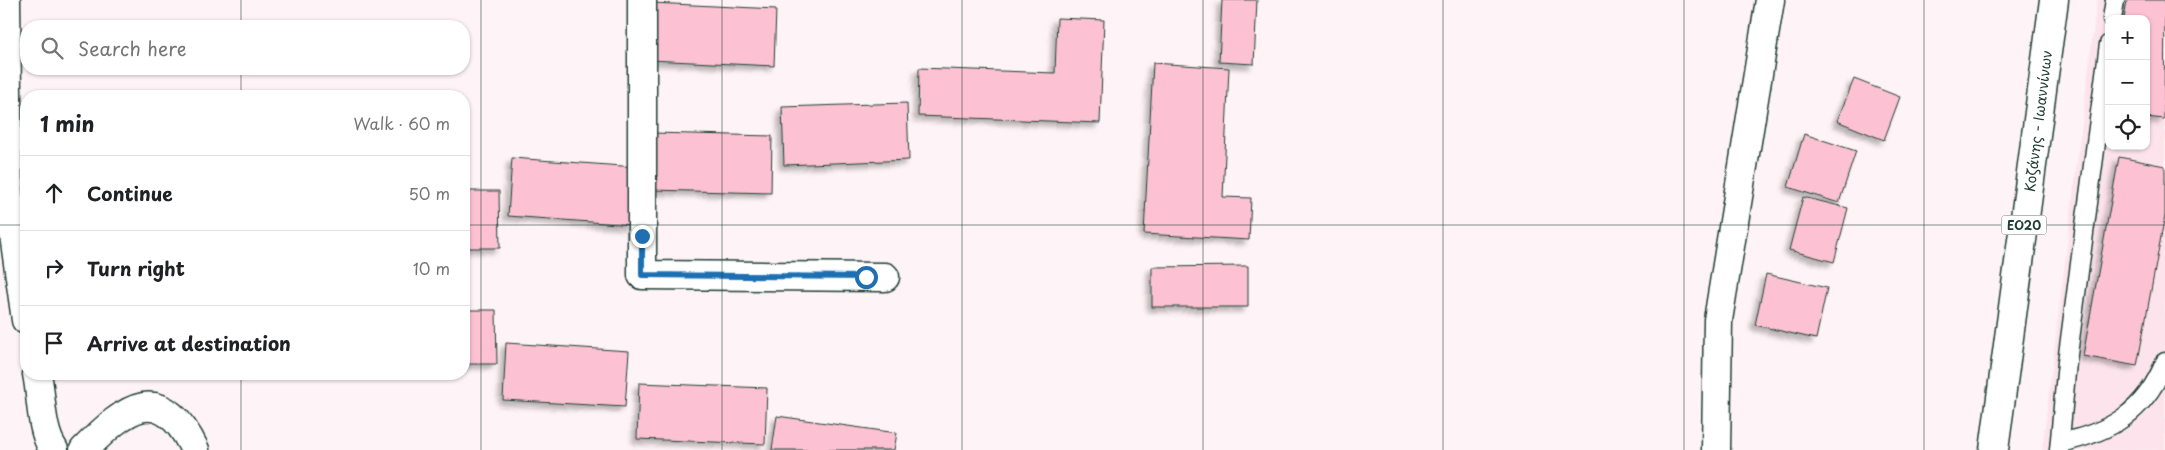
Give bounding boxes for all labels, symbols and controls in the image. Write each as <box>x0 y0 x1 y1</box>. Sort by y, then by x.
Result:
map controls <box>2105 15 2150 150</box>
button: + <box>2105 15 2150 60</box>
search box <box>20 20 470 75</box>
icon: search <box>38 34 66 62</box>
text: Search here <box>78 34 187 62</box>
street label: Κοζάνης - Ιωαννίνων <box>2019 49 2057 193</box>
button: − <box>2105 60 2150 105</box>
button: locate <box>2105 105 2150 150</box>
text: 1 min <box>40 107 94 139</box>
text: Walk · 60 m <box>353 111 450 135</box>
icon: ahead <box>40 179 68 207</box>
text: Continue <box>87 179 173 207</box>
text: 50 m <box>409 181 450 205</box>
road number: ΕΟ20 <box>2002 216 2046 234</box>
route end <box>631 225 654 248</box>
icon: right <box>40 254 68 282</box>
text: Turn right <box>87 254 185 282</box>
text: 10 m <box>413 256 450 280</box>
route start <box>855 266 878 289</box>
icon: arrive <box>40 329 68 357</box>
text: Arrive at destination <box>87 329 291 357</box>

